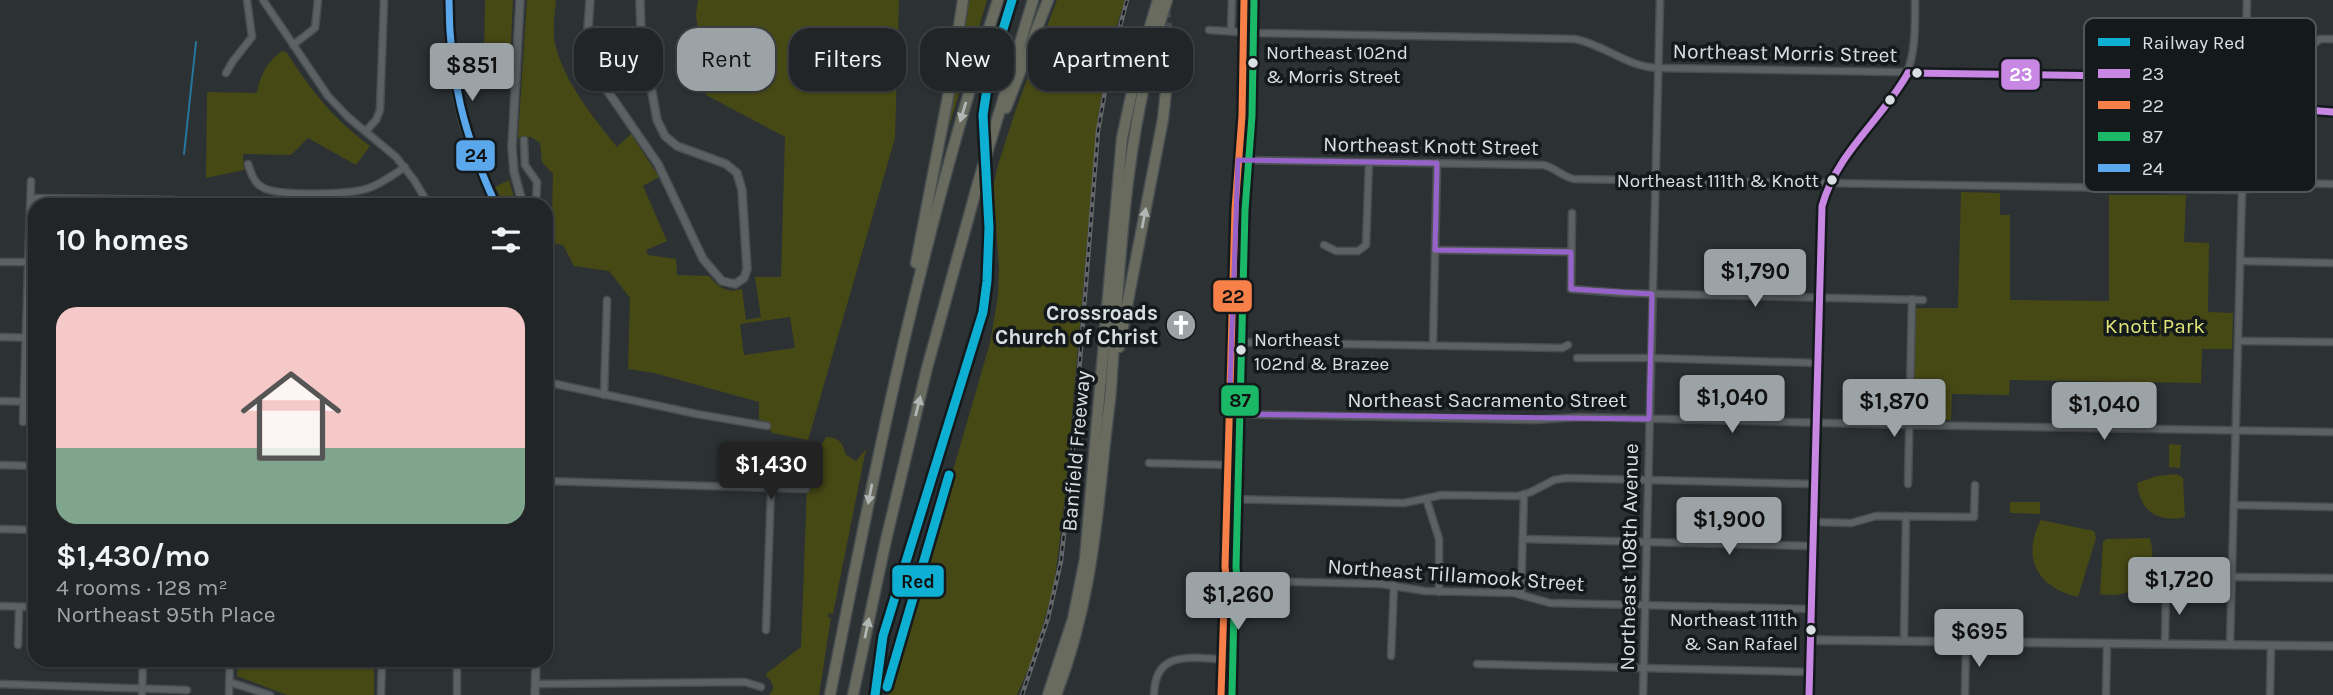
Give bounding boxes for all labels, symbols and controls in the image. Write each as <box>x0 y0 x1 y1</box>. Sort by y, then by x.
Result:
legend <box>2084 18 2316 192</box>
chip: Buy <box>574 28 663 91</box>
chip: Rent <box>677 28 775 91</box>
chip: Filters <box>789 28 906 91</box>
chip: New <box>920 28 1014 91</box>
chip: Apartment <box>1028 28 1193 91</box>
text: Railway Red <box>2142 32 2245 54</box>
street label: Northeast Morris Street <box>1672 39 1898 67</box>
place label: Northeast 102nd & Morris Street <box>1266 42 1408 88</box>
pin: $851 <box>431 43 513 103</box>
text: $851 <box>446 52 498 79</box>
marker: Northeast 102nd & Morris Street <box>1246 56 1260 70</box>
line badge: 23 <box>2000 58 2041 91</box>
text: 23 <box>2142 63 2164 85</box>
text: 23 <box>2009 64 2033 86</box>
unlabelled marker <box>1910 66 1924 80</box>
unlabelled marker <box>1883 93 1897 107</box>
text: 22 <box>2142 95 2164 117</box>
one-way arrow <box>958 102 968 123</box>
text: 87 <box>2142 126 2163 148</box>
street label: Northeast Knott Street <box>1323 132 1539 160</box>
line badge: 24 <box>455 139 496 172</box>
text: 24 <box>465 145 488 167</box>
text: 24 <box>2142 158 2164 180</box>
place label: Northeast 111th & Knott <box>1617 170 1819 192</box>
marker: Northeast 111th & Knott <box>1825 173 1839 187</box>
one-way arrow <box>1138 207 1149 229</box>
icon: filters <box>487 221 525 259</box>
text: 10 homes <box>56 222 189 258</box>
pin: $1,790 <box>1698 250 1812 309</box>
text: $1,790 <box>1720 258 1790 285</box>
line badge: 22 <box>1212 279 1253 313</box>
text: 22 <box>1222 286 1245 308</box>
place label: Crossroads Church of Christ <box>995 301 1158 349</box>
church icon: Crossroads Church of Christ <box>1164 308 1198 342</box>
park label: Knott Park <box>2105 314 2205 338</box>
place label: Northeast 102nd & Brazee <box>1254 329 1389 375</box>
marker: Northeast 102nd & Brazee <box>1234 343 1248 357</box>
icon: home <box>228 353 354 479</box>
street label: Banfield Freeway <box>1057 369 1095 533</box>
pin: $1,040 <box>1675 376 1789 435</box>
pin: $1,870 <box>1837 380 1951 439</box>
pin: $1,040 <box>2047 382 2161 442</box>
line badge: 87 <box>1220 384 1260 417</box>
text: $1,040 <box>1696 384 1768 411</box>
street label: Northeast Sacramento Street <box>1347 388 1627 412</box>
text: $1,870 <box>1859 388 1929 415</box>
text: 87 <box>1229 390 1251 412</box>
text: $1,040 <box>2068 391 2140 418</box>
one-way arrow <box>913 395 924 417</box>
pin: $1,430 <box>714 442 828 502</box>
street label: Northeast 108th Avenue <box>1615 443 1643 671</box>
text: $1,430 <box>735 451 807 478</box>
one-way arrow <box>864 483 875 505</box>
pin: $1,900 <box>1672 498 1786 557</box>
text: $1,900 <box>1693 506 1766 533</box>
text: $1,430/mo <box>56 538 210 574</box>
street label: Northeast Tillamook Street <box>1327 554 1585 596</box>
pin: $1,720 <box>2122 558 2236 617</box>
line badge: Red <box>891 564 945 598</box>
text: $1,720 <box>2144 566 2214 593</box>
text: Red <box>901 571 935 593</box>
pin: $1,260 <box>1181 572 1295 632</box>
text: 4 rooms · 128 m² <box>56 574 228 601</box>
text: $1,260 <box>1202 581 1274 608</box>
text: Northeast 95th Place <box>56 601 276 628</box>
place label: Northeast 111th & San Rafael <box>1670 609 1798 655</box>
pin: $695 <box>1938 610 2020 669</box>
one-way arrow <box>861 617 872 639</box>
text: $695 <box>1950 618 2008 645</box>
marker: Northeast 111th & San Rafael <box>1804 623 1818 637</box>

